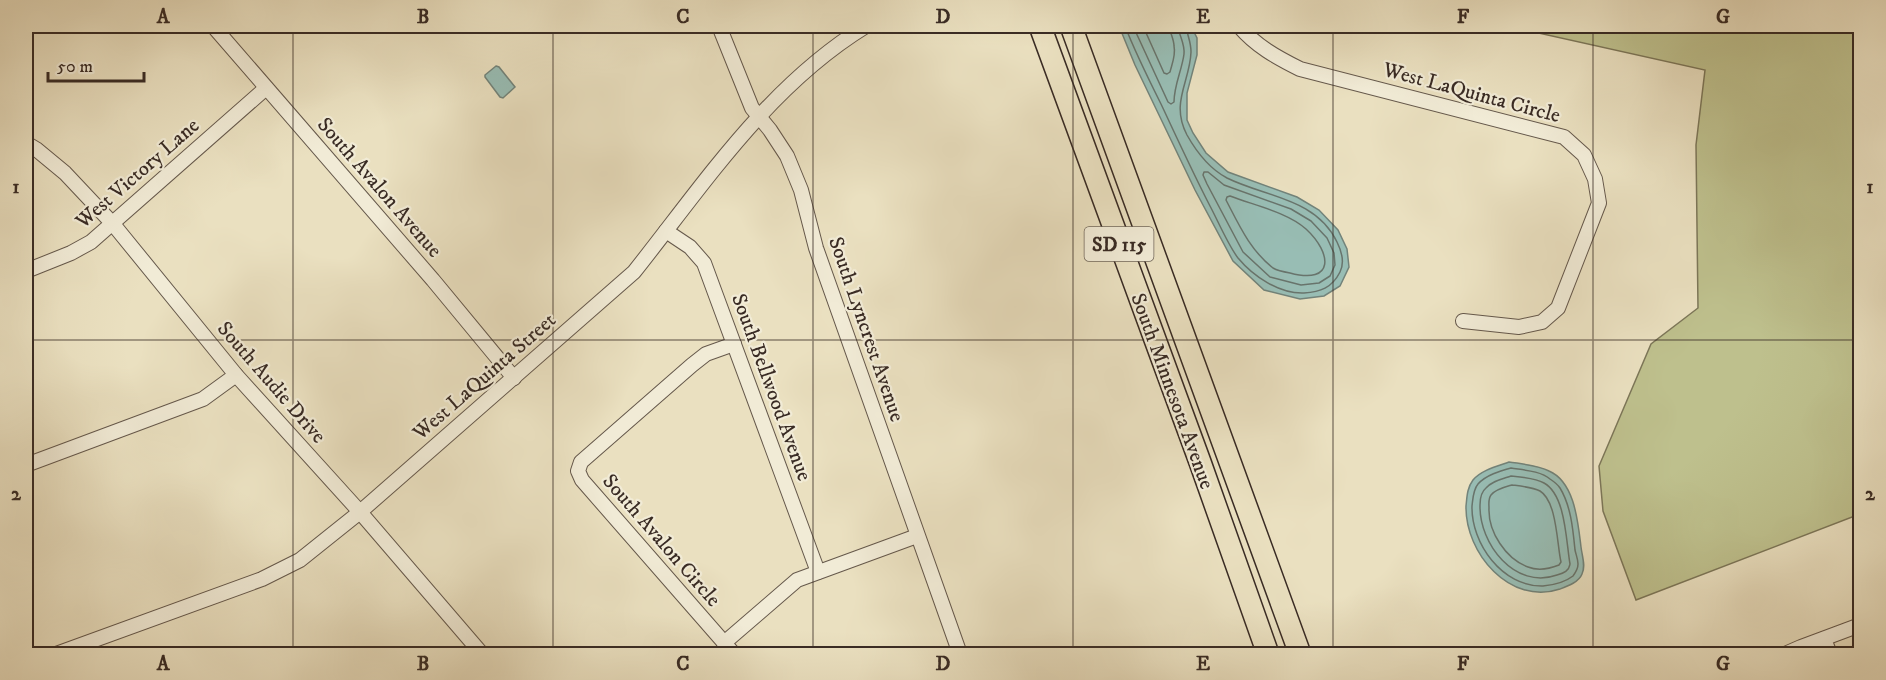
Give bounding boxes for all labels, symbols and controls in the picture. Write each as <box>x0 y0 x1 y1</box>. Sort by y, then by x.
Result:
text: A <box>156 5 171 30</box>
text: B <box>417 5 429 30</box>
text: C <box>676 5 690 30</box>
text: D <box>936 5 951 30</box>
text: E <box>1196 5 1210 30</box>
text: F <box>1457 5 1470 30</box>
text: G <box>1716 5 1730 30</box>
scale bar <box>48 45 144 83</box>
text: 50 m <box>57 56 93 78</box>
street label: West LaQuinta Circle <box>1379 57 1563 129</box>
street label: South Avalon Avenue <box>311 112 447 263</box>
street label: West Victory Lane <box>70 113 205 235</box>
text: 1 <box>12 175 20 200</box>
text: 1 <box>1866 175 1874 200</box>
road number: SD 115 <box>1084 227 1154 261</box>
street label: South Lyncrest Avenue <box>822 234 910 425</box>
street label: South Bellwood Avenue <box>725 290 817 485</box>
street label: South Minnesota Avenue <box>1124 290 1220 493</box>
street label: West LaQuinta Street <box>407 307 562 447</box>
street label: South Audie Drive <box>211 316 331 449</box>
street label: South Avalon Circle <box>596 469 726 613</box>
text: 2 <box>11 482 22 507</box>
text: 2 <box>1865 482 1876 507</box>
text: A <box>156 652 171 677</box>
text: B <box>417 652 429 677</box>
text: C <box>676 652 690 677</box>
text: D <box>936 652 951 677</box>
text: E <box>1196 652 1210 677</box>
text: F <box>1457 652 1470 677</box>
text: G <box>1716 652 1730 677</box>

